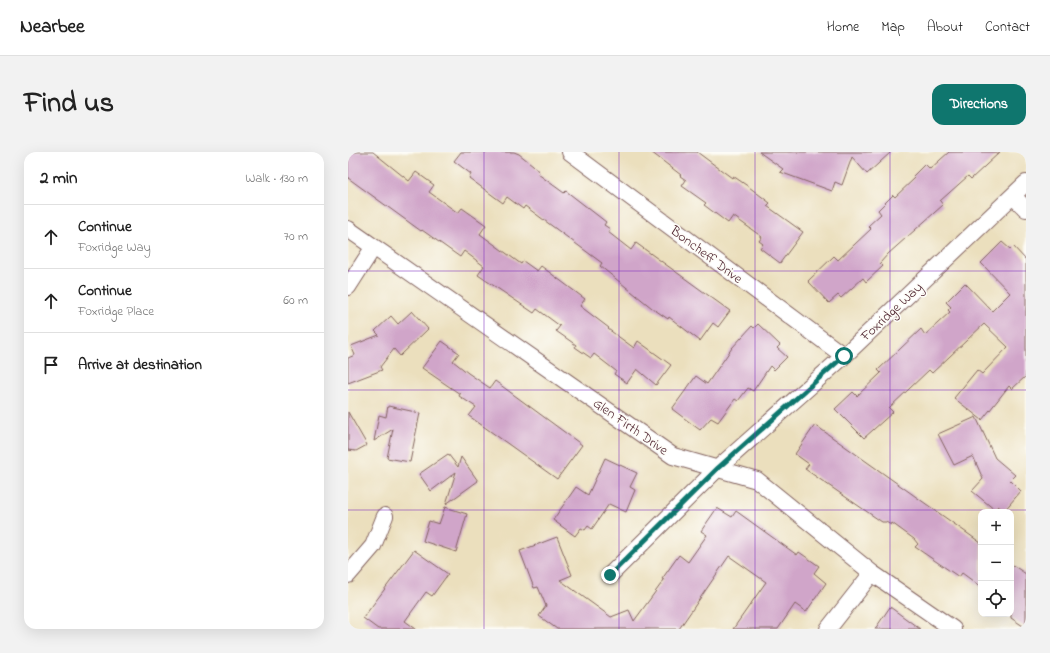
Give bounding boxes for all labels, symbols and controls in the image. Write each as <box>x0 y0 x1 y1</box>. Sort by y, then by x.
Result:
text: Nearbee <box>20 14 85 41</box>
text: Home <box>827 17 859 38</box>
text: Map <box>881 17 905 38</box>
text: About <box>927 17 963 38</box>
text: Contact <box>985 17 1030 38</box>
text: Find us <box>24 84 114 125</box>
button: Directions <box>932 84 1026 125</box>
text: 2 min <box>40 166 77 191</box>
text: Walk · 130 m <box>245 169 308 188</box>
text: Continue <box>78 216 132 238</box>
street label: Boncheff Drive <box>665 220 747 290</box>
icon: ahead <box>40 226 62 248</box>
text: 70 m <box>284 227 308 246</box>
text: Foxridge Way <box>78 238 151 257</box>
street label: Foxridge Way <box>855 278 929 348</box>
text: Continue <box>78 280 132 302</box>
icon: ahead <box>40 290 62 312</box>
text: 60 m <box>283 291 308 310</box>
text: Foxridge Place <box>78 302 154 321</box>
route start <box>835 347 853 365</box>
icon: arrive <box>40 354 62 376</box>
text: Arrive at destination <box>78 354 202 376</box>
street label: Glen Firth Drive <box>588 393 673 461</box>
map controls <box>978 509 1014 617</box>
button: + <box>978 509 1014 545</box>
button: − <box>978 545 1014 581</box>
route end <box>601 566 619 584</box>
button: locate <box>978 581 1014 617</box>

